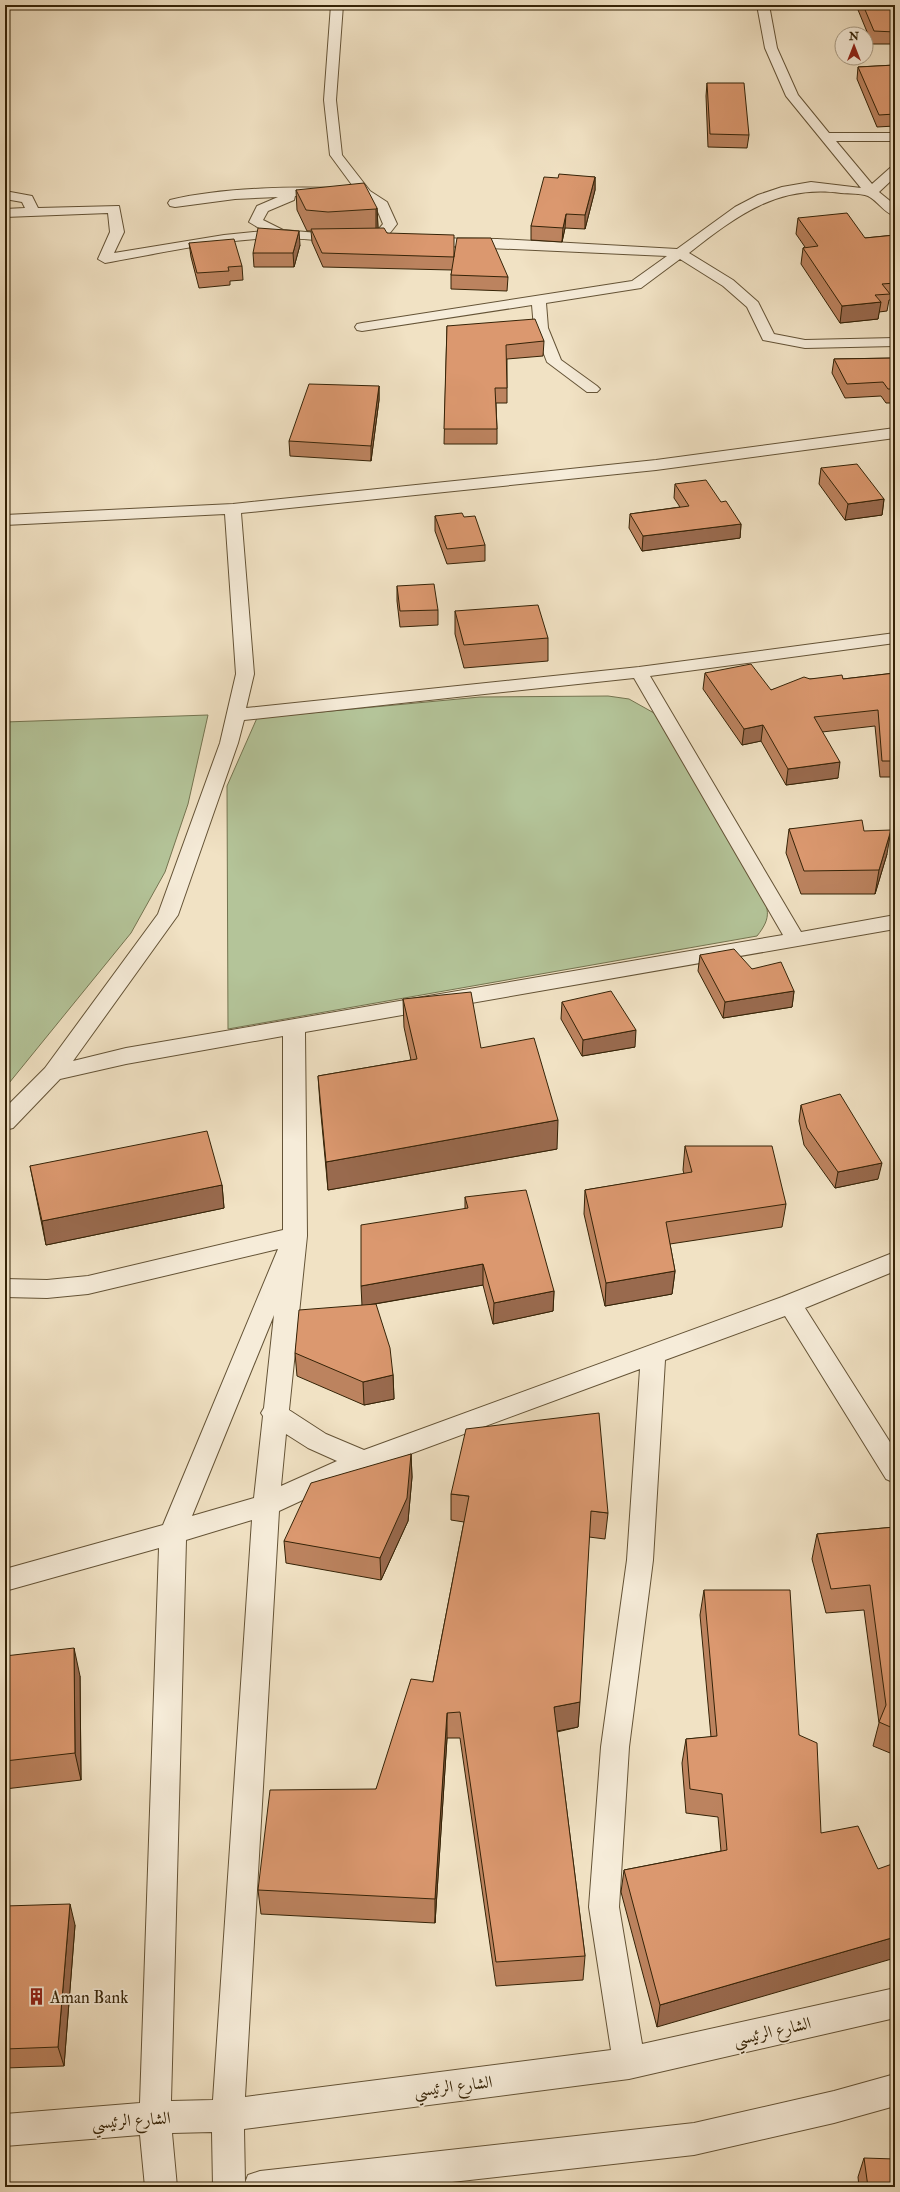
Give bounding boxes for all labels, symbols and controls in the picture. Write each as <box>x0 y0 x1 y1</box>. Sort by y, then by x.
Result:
north arrow <box>834 26 874 66</box>
text: N <box>848 30 860 43</box>
building icon: Aman Bank <box>27 1987 47 2007</box>
place label: Aman Bank <box>49 1987 128 2008</box>
street label: الشارع الرئيسي <box>731 2012 814 2055</box>
street label: الشارع الرئيسي <box>412 2071 495 2107</box>
street label: الشارع الرئيسي <box>91 2107 172 2139</box>

